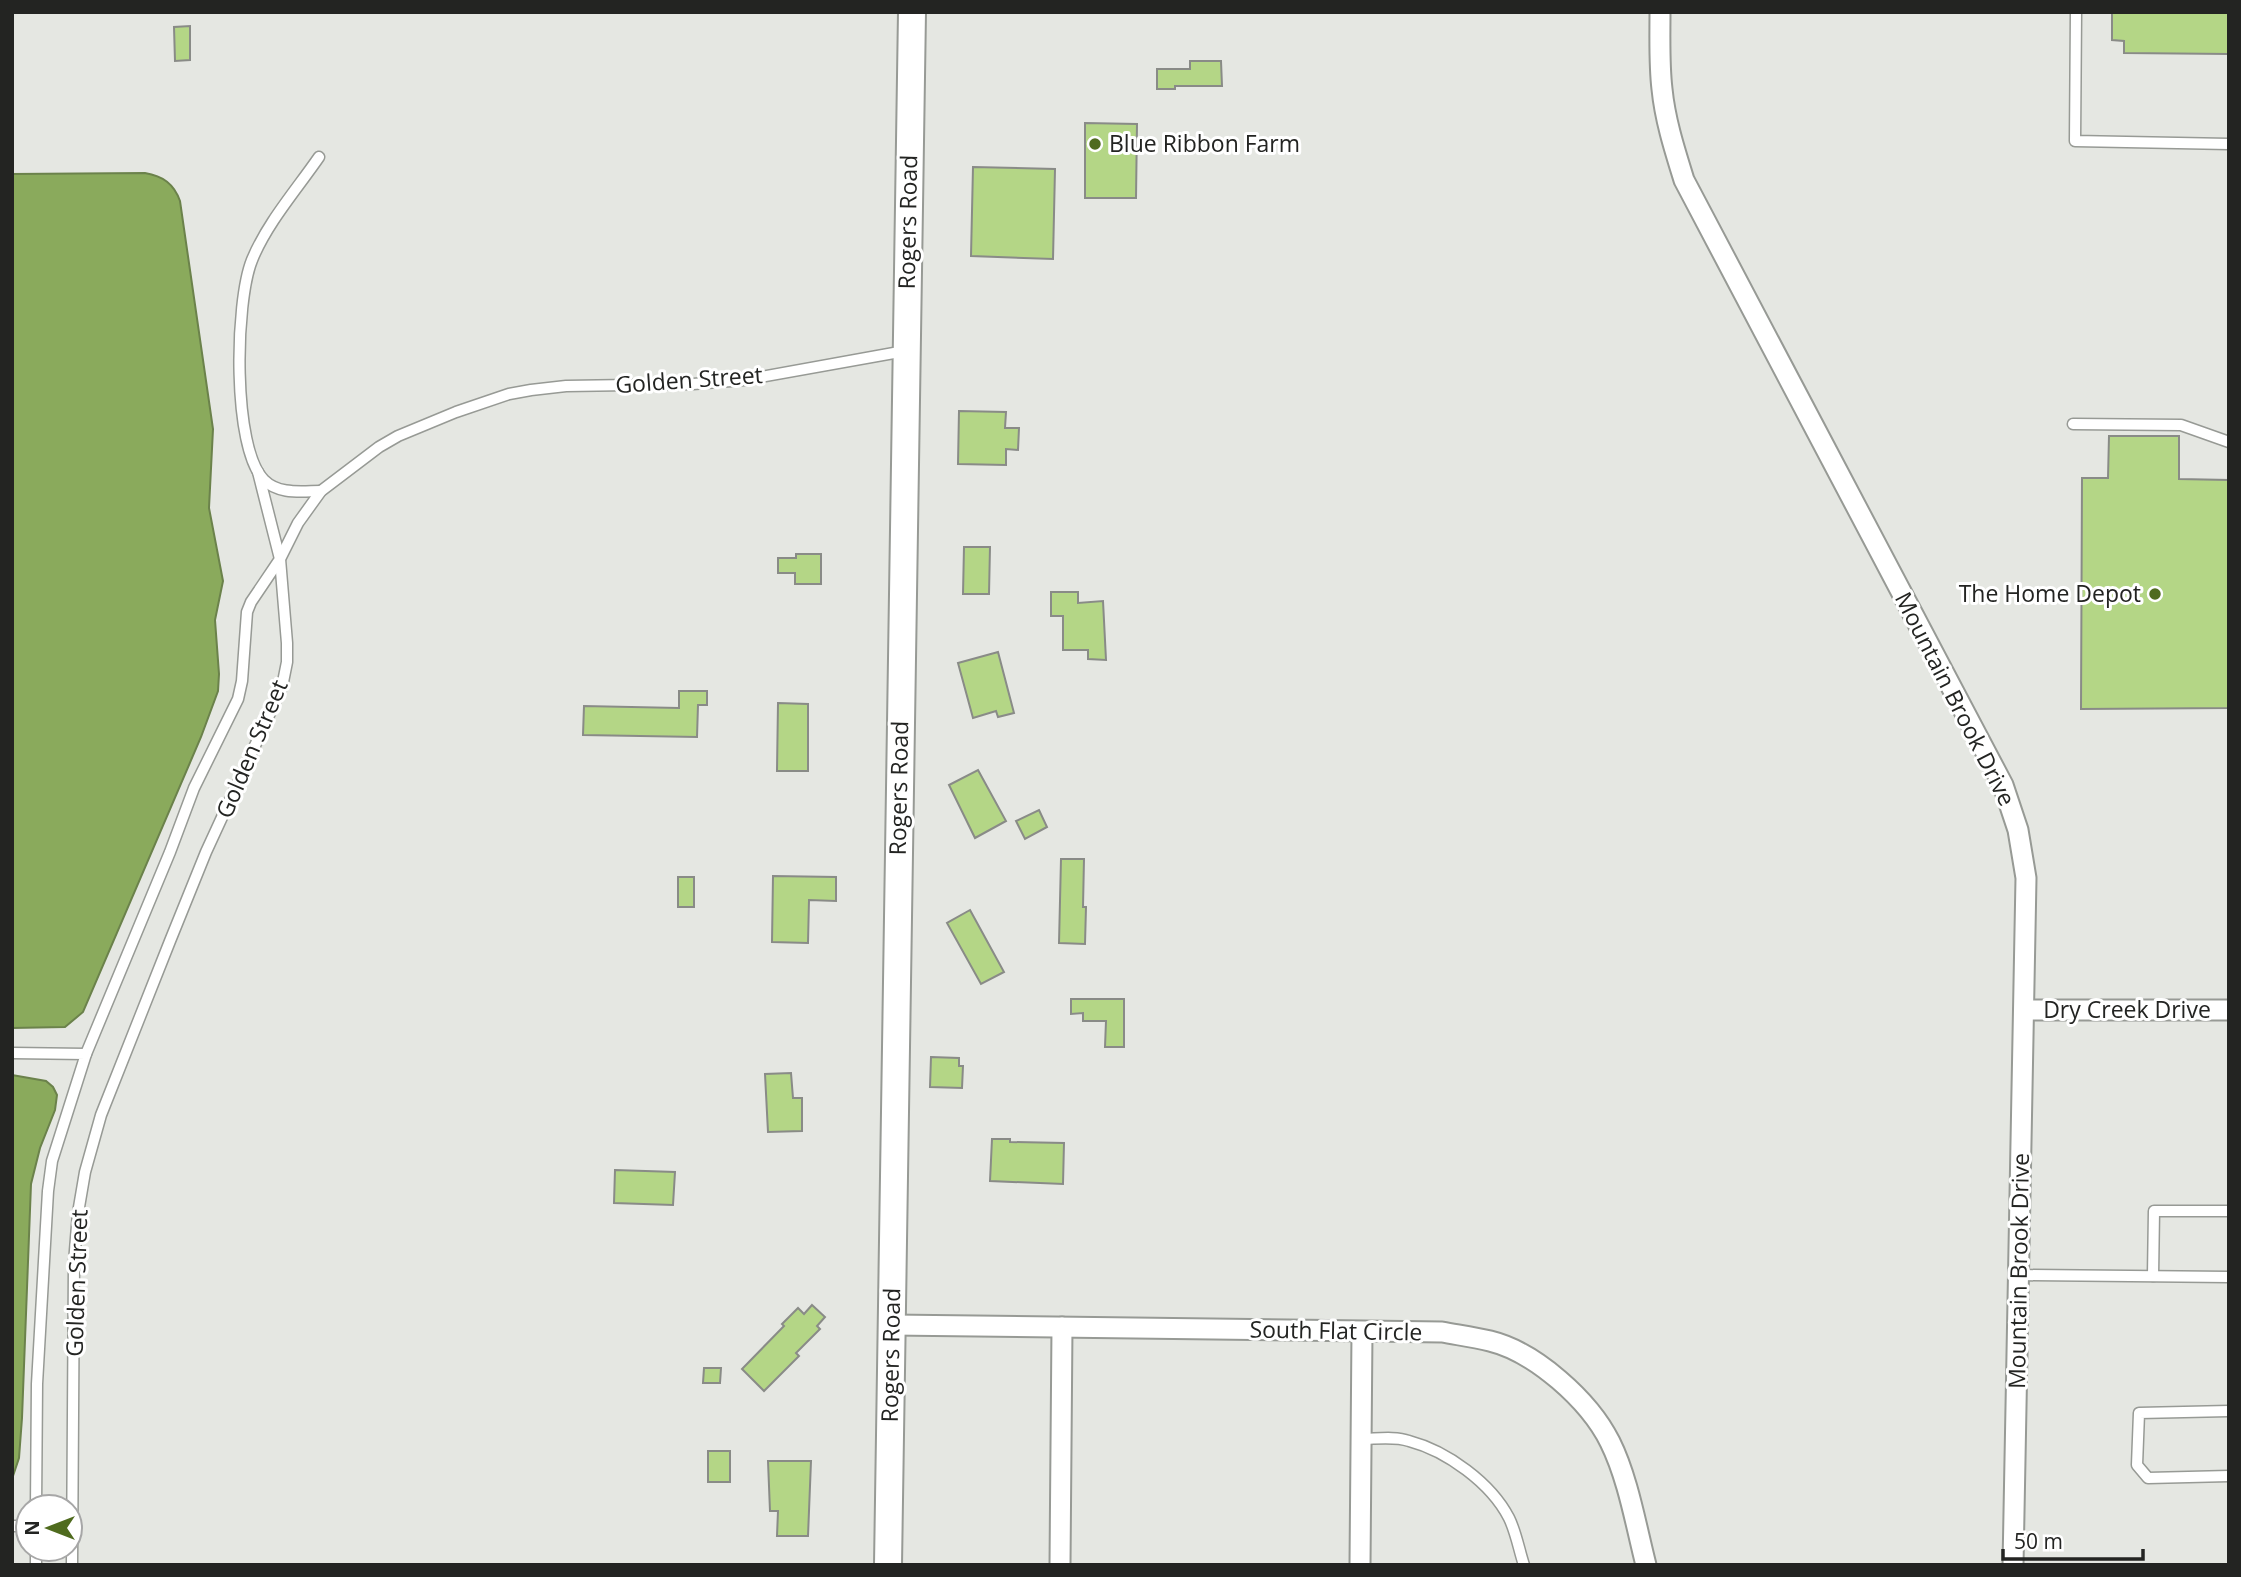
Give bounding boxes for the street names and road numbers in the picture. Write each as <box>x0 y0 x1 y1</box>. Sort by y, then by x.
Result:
street label: Rogers Road <box>890 154 924 290</box>
street label: Golden Street <box>614 358 764 400</box>
street label: Mountain Brook Drive <box>1888 586 2024 811</box>
street label: Golden Street <box>208 674 295 823</box>
street label: Rogers Road <box>881 720 915 856</box>
street label: Dry Creek Drive <box>2043 993 2211 1025</box>
street label: Mountain Brook Drive <box>2000 1153 2036 1389</box>
street label: Golden Street <box>57 1209 95 1357</box>
street label: Rogers Road <box>873 1287 907 1423</box>
street label: South Flat Circle <box>1249 1312 1423 1348</box>

